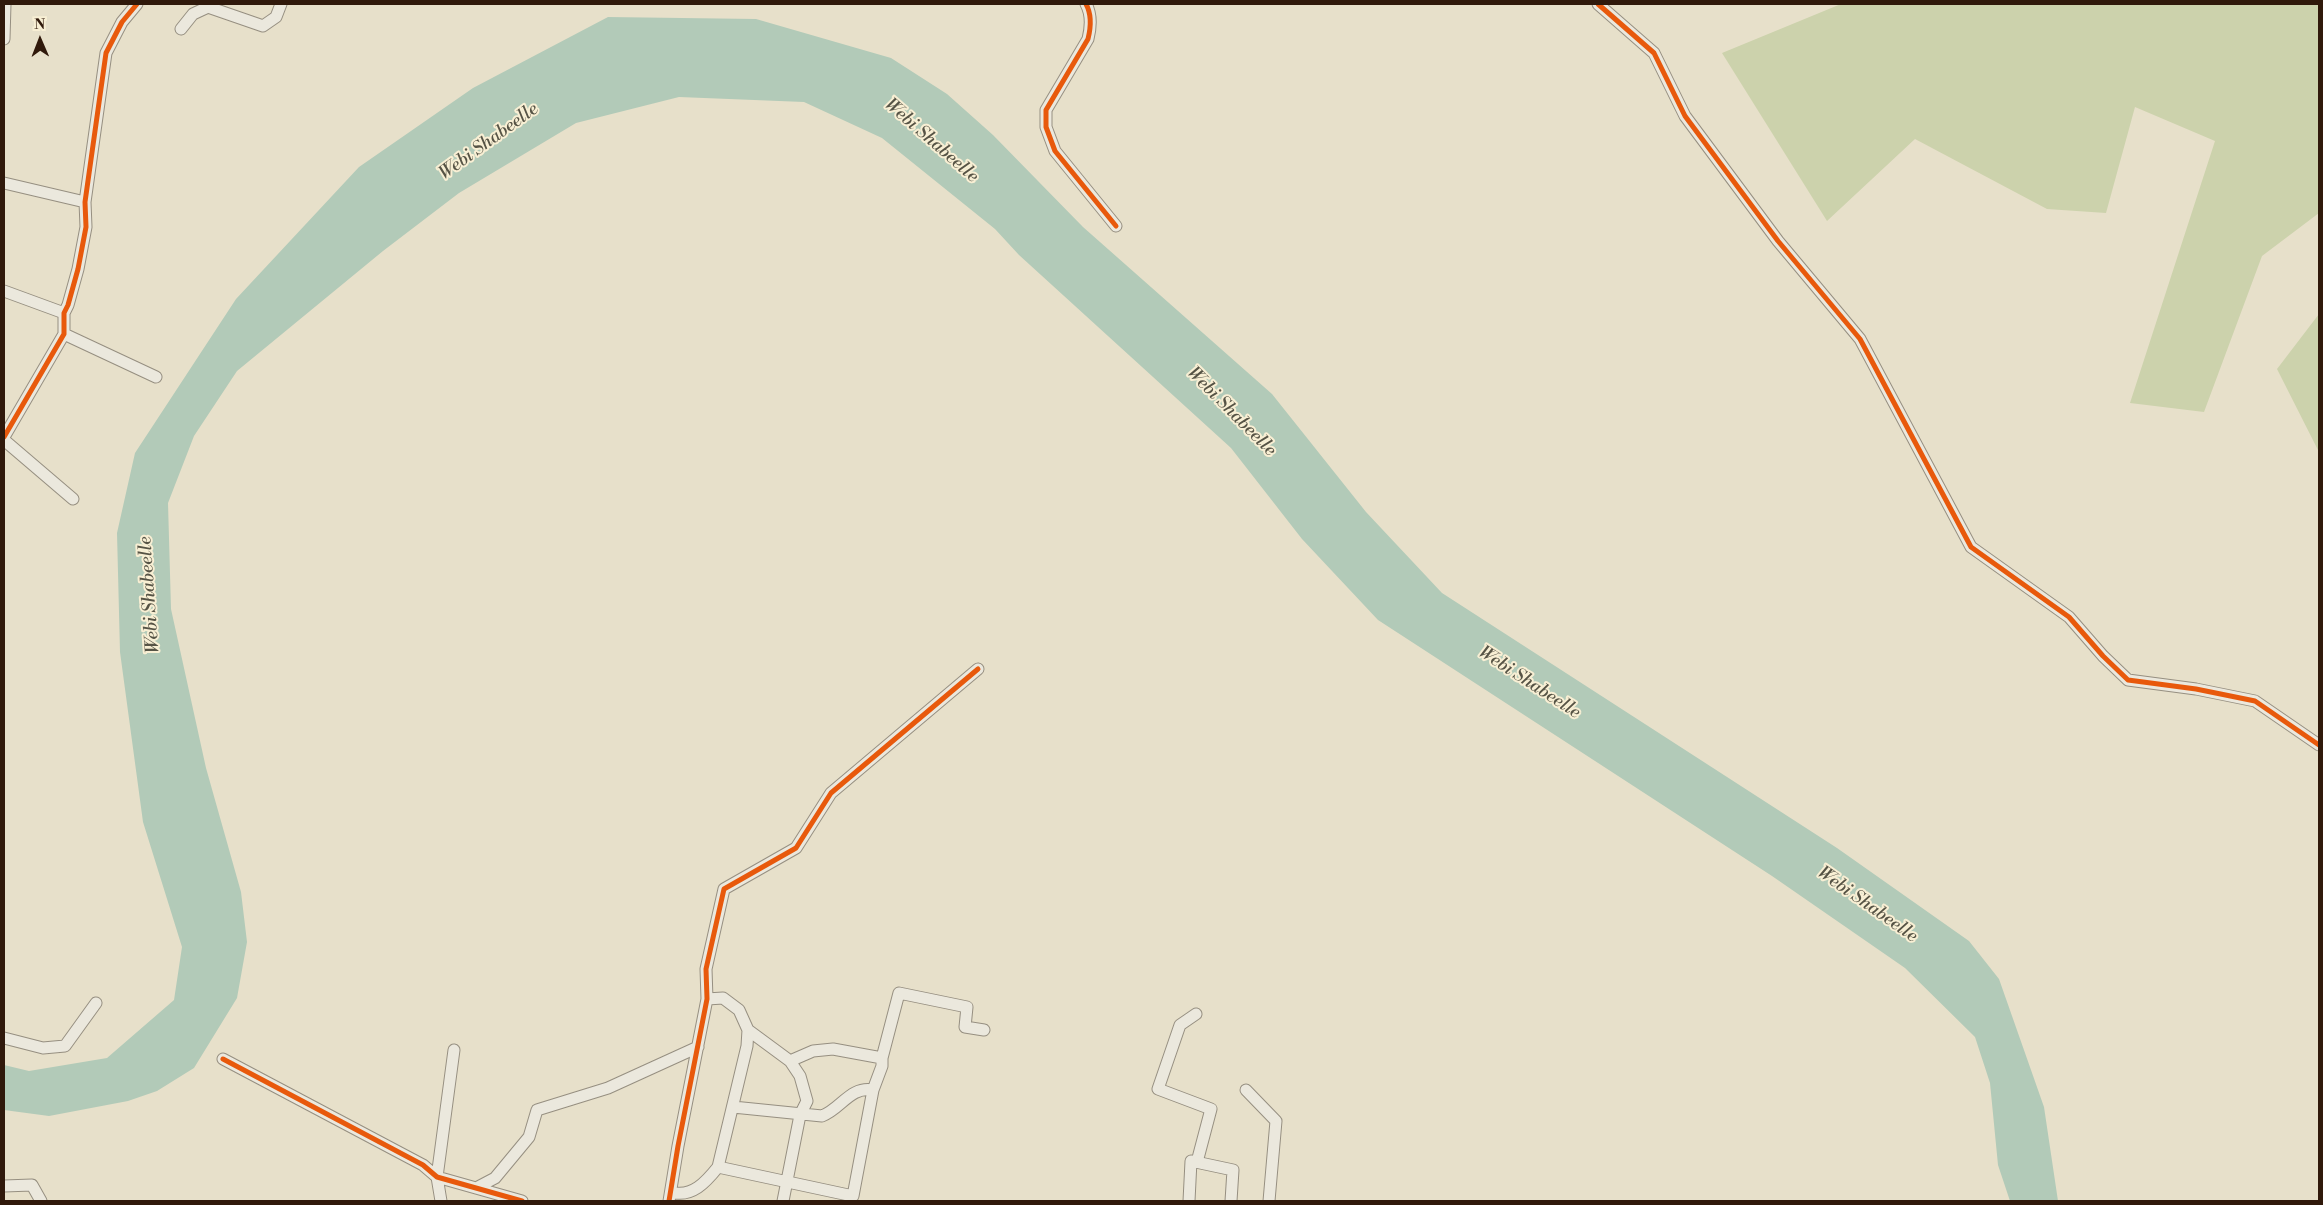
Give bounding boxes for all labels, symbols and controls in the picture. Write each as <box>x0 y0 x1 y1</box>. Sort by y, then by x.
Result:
north arrow <box>15 15 65 65</box>
text: N <box>34 16 45 34</box>
water label: Webi Shabeelle <box>880 94 982 188</box>
water label: Webi Shabeelle <box>435 99 543 185</box>
water label: Webi Shabeelle <box>1182 363 1280 461</box>
water label: Webi Shabeelle <box>135 536 165 654</box>
water label: Webi Shabeelle <box>1474 642 1584 724</box>
water label: Webi Shabeelle <box>1813 862 1921 948</box>

